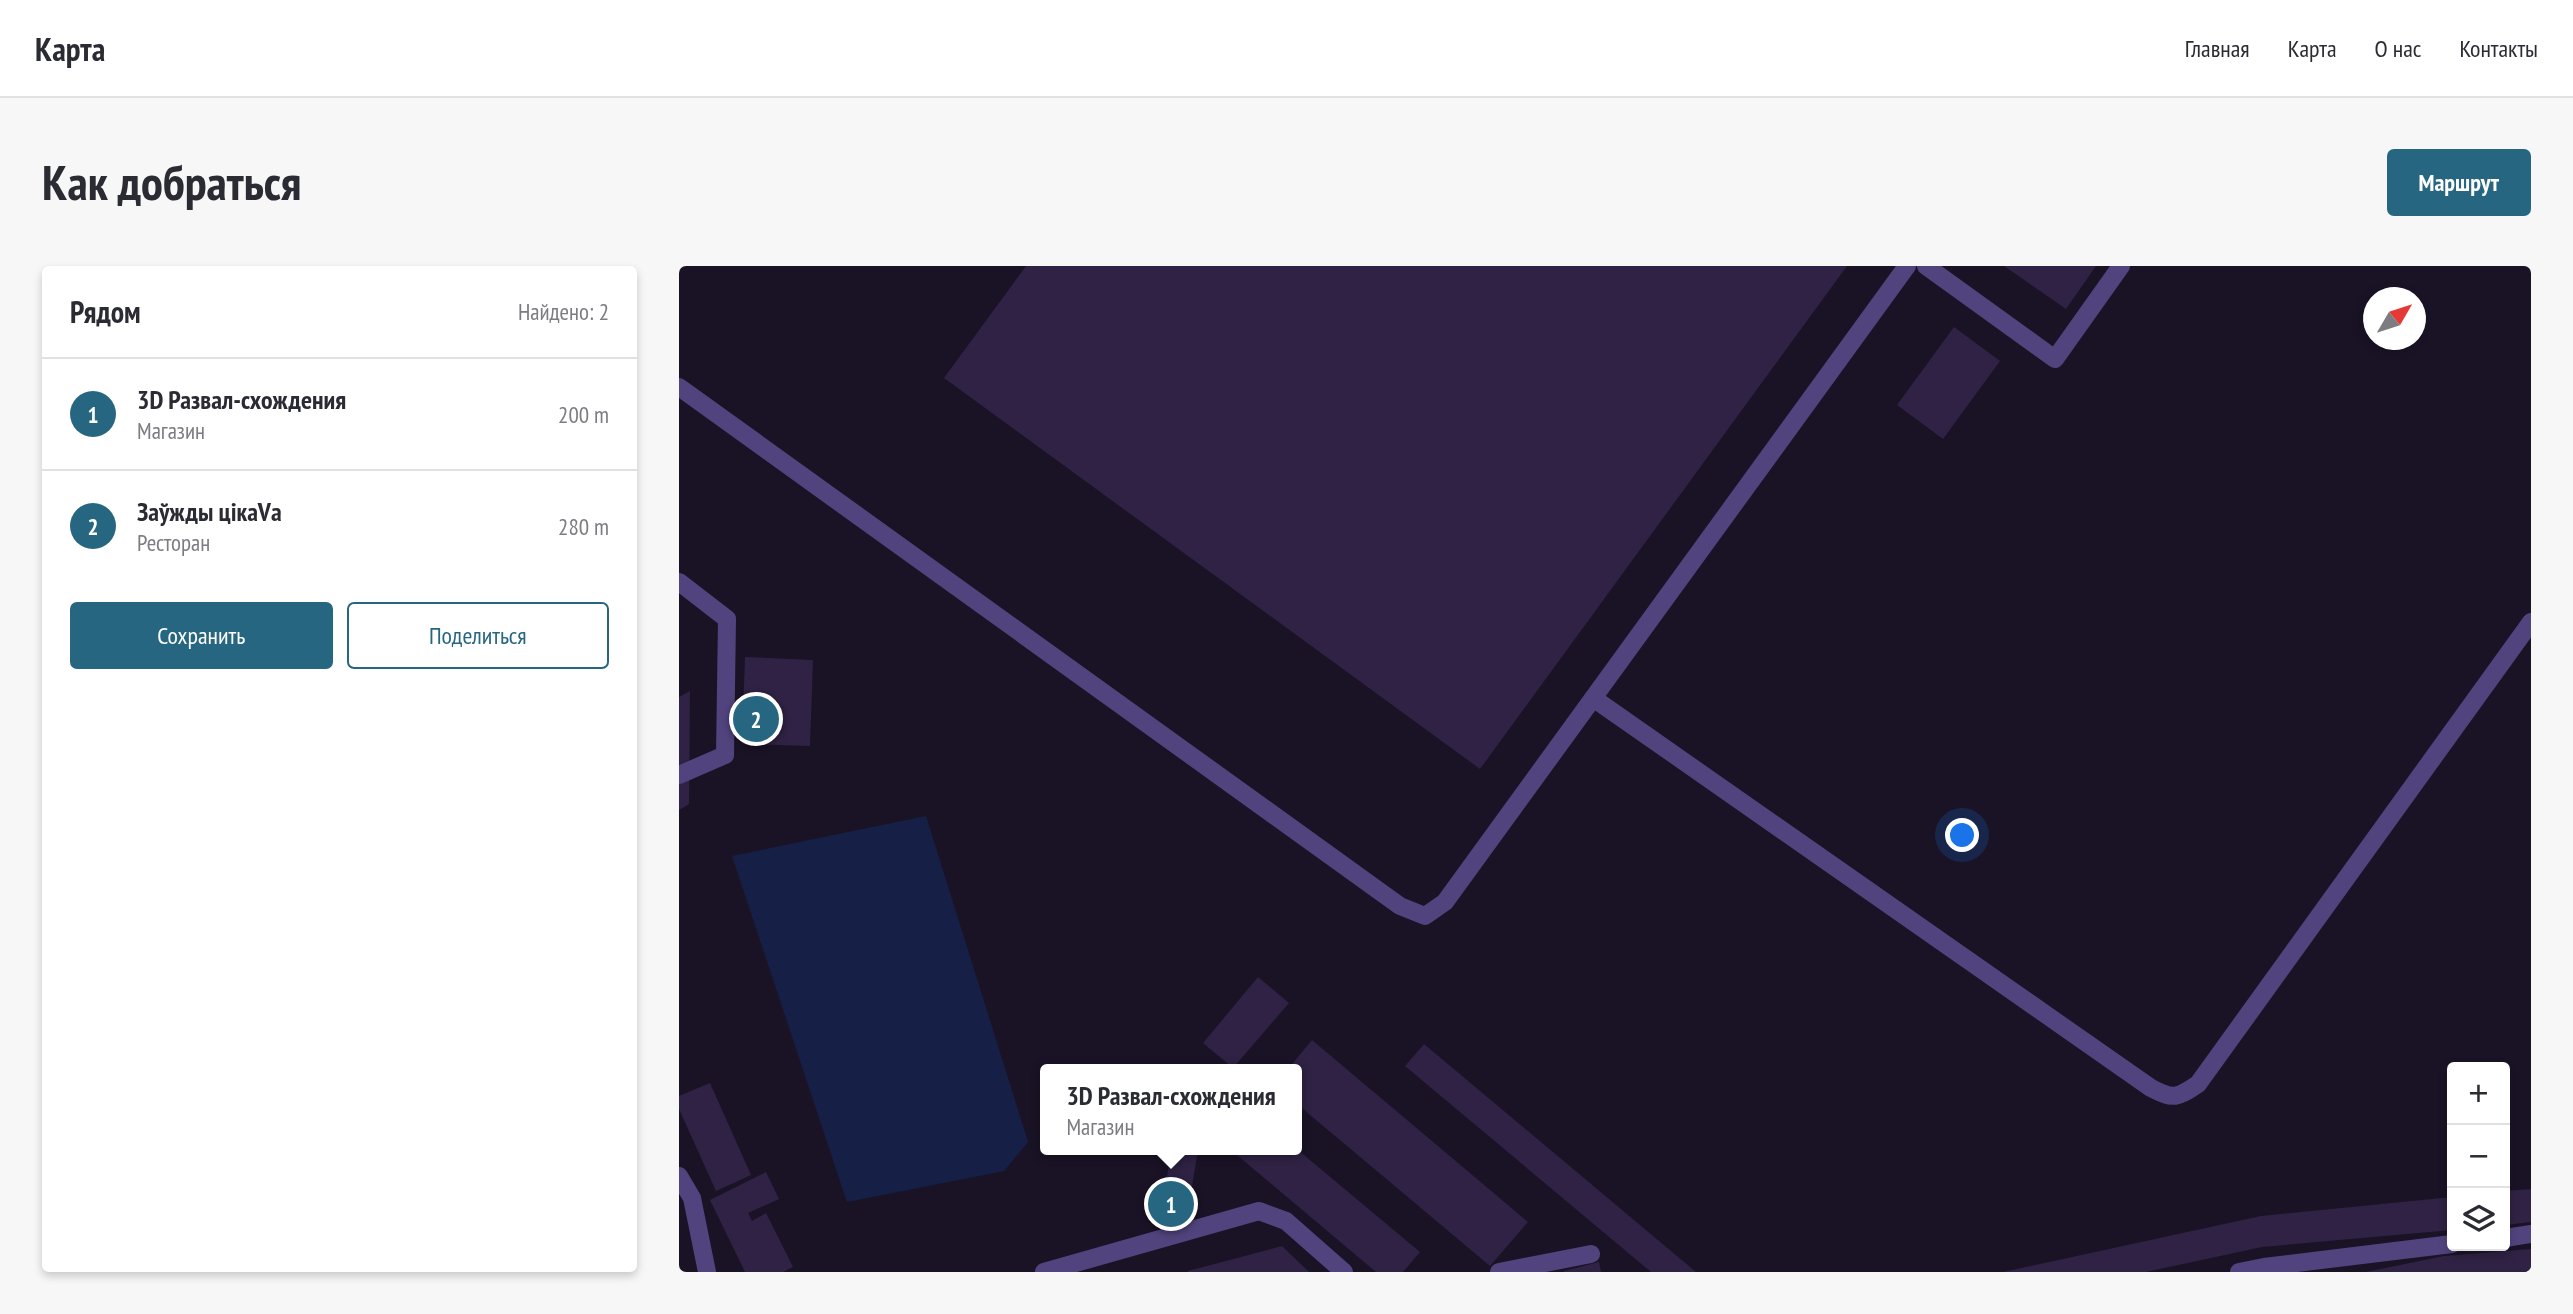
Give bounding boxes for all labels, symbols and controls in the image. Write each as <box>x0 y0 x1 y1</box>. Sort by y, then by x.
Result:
text: Карта <box>35 27 105 70</box>
text: Главная <box>2185 33 2250 64</box>
text: Карта <box>2288 33 2337 64</box>
text: О нас <box>2375 33 2421 64</box>
text: Контакты <box>2459 33 2538 64</box>
button: Маршрут <box>2387 149 2531 216</box>
text: Как добраться <box>42 150 301 214</box>
north arrow <box>2363 287 2426 350</box>
text: Рядом <box>70 292 141 331</box>
text: Найдено: 2 <box>518 297 609 326</box>
text: 3D Развал-схождения <box>137 383 346 416</box>
text: 1 <box>88 400 99 429</box>
text: 200 m <box>558 400 609 429</box>
text: Магазин <box>137 416 205 445</box>
text: Заўжды цікаVа <box>137 495 282 528</box>
text: 2 <box>88 512 99 541</box>
text: 280 m <box>558 512 609 541</box>
text: Ресторан <box>137 528 210 557</box>
button: Сохранить <box>70 602 333 669</box>
button: Поделиться <box>347 602 609 669</box>
pin: 2 <box>733 693 779 745</box>
your location <box>1945 818 1979 852</box>
map controls <box>2447 1062 2510 1251</box>
button: + <box>2447 1062 2510 1125</box>
popup <box>1040 1064 1302 1155</box>
text: 3D Развал-схождения <box>1066 1079 1276 1112</box>
text: Магазин <box>1066 1112 1134 1141</box>
button: − <box>2447 1125 2510 1188</box>
pin: 1 <box>1148 1178 1194 1230</box>
button: layers <box>2447 1188 2510 1251</box>

